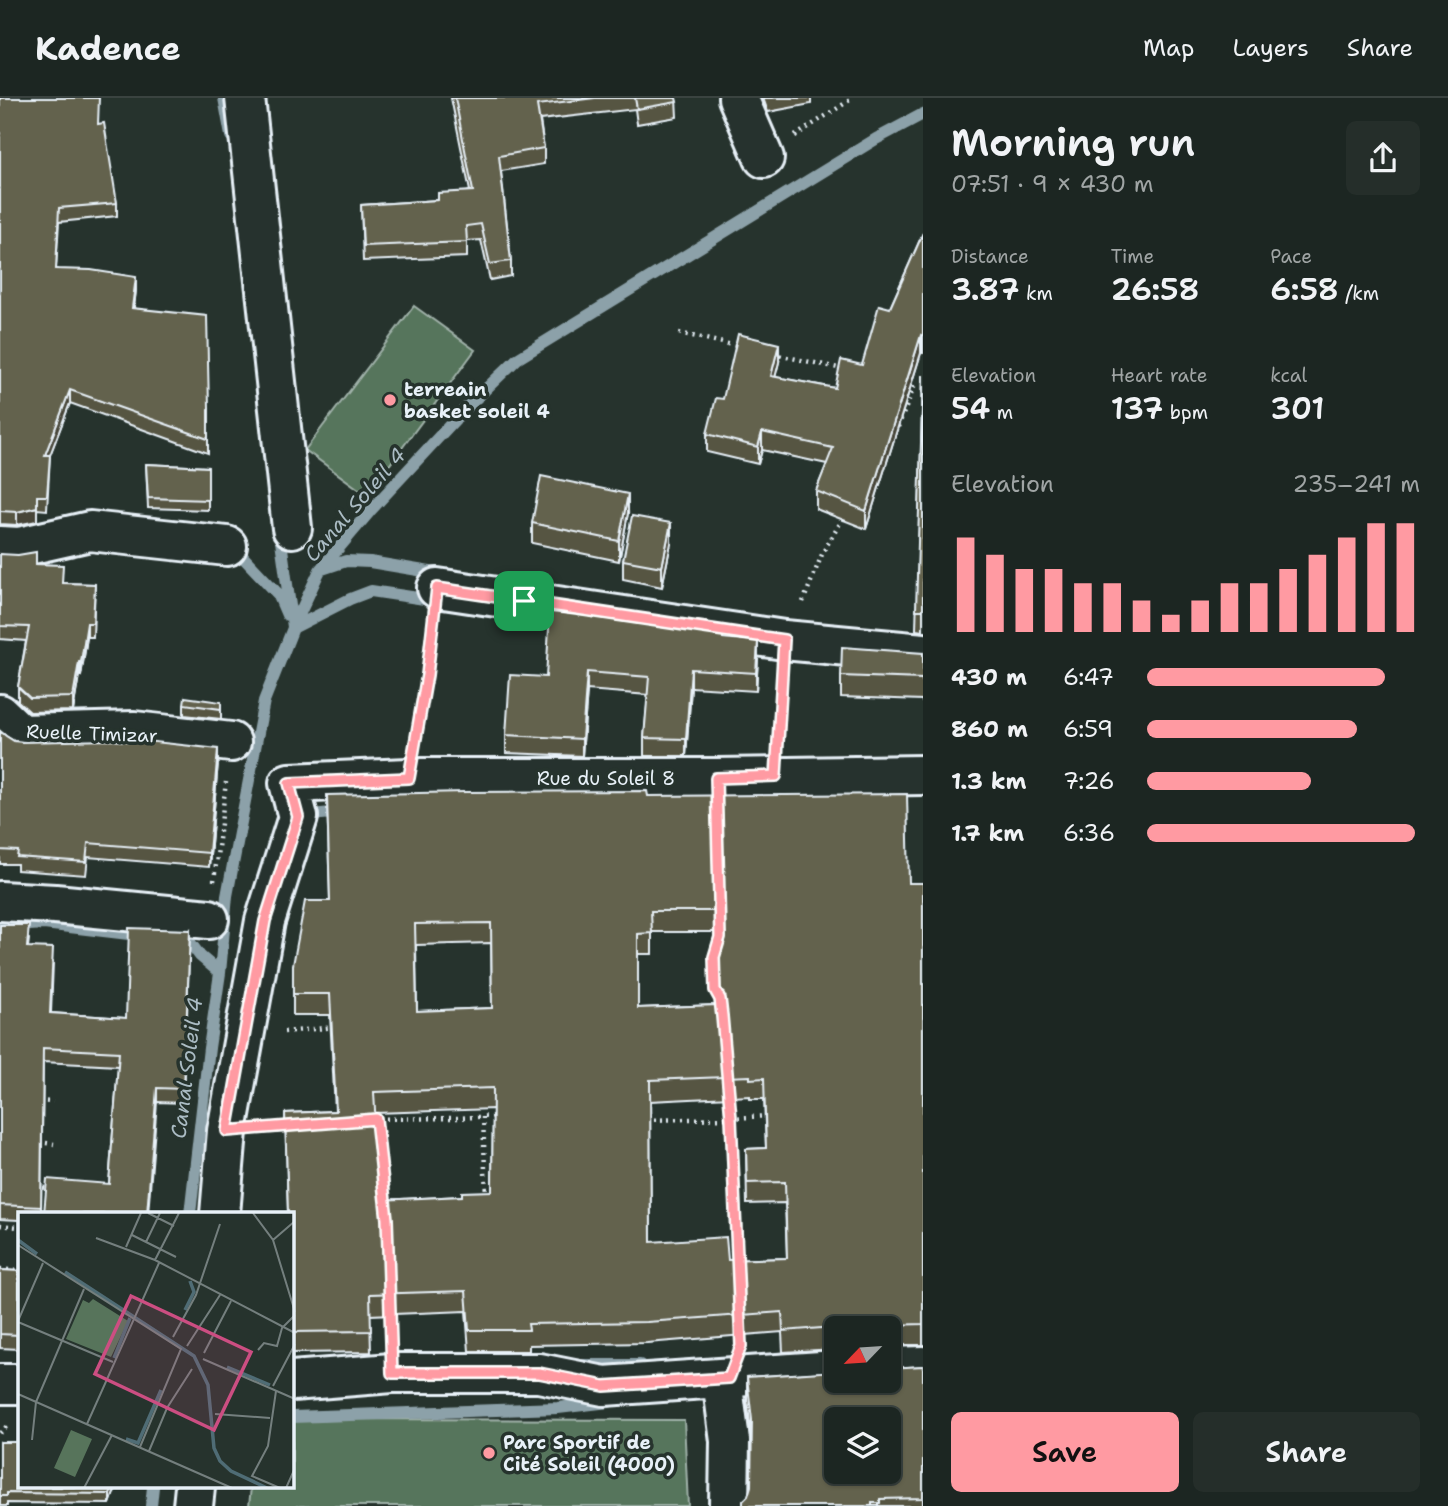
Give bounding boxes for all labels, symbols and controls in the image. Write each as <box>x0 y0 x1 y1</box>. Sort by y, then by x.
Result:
text: Kadence <box>35 26 181 71</box>
text: Map <box>1143 32 1194 64</box>
text: Layers <box>1232 32 1309 64</box>
text: Share <box>1347 32 1413 64</box>
text: Morning run <box>951 117 1195 168</box>
button: share <box>1346 121 1420 195</box>
text: 07:51 · 9 × 430 m <box>951 169 1154 199</box>
text: Distance <box>951 244 1029 269</box>
text: Time <box>1111 244 1154 269</box>
text: Pace <box>1270 244 1312 269</box>
text: 3.87 <box>951 269 1019 310</box>
text: 26:58 <box>1111 269 1199 310</box>
text: 6:58 <box>1270 269 1339 310</box>
text: km <box>1019 281 1053 306</box>
text: /km <box>1339 281 1379 306</box>
text: Elevation <box>951 363 1036 388</box>
text: Heart rate <box>1111 363 1207 388</box>
text: kcal <box>1270 363 1307 388</box>
place label: terreain basket soleil 4 <box>404 377 551 424</box>
text: 54 <box>951 388 990 429</box>
text: 137 <box>1111 388 1163 429</box>
text: 301 <box>1270 388 1325 429</box>
marker: terreain basket soleil 4 <box>382 392 398 408</box>
text: m <box>990 400 1013 425</box>
text: bpm <box>1163 400 1208 425</box>
water label: Canal Soleil 4 <box>298 442 412 568</box>
text: Elevation <box>951 469 1054 499</box>
text: 235–241 m <box>1293 469 1420 499</box>
pin <box>494 571 554 631</box>
icon: arrive <box>505 582 543 620</box>
text: 430 m <box>951 662 1027 692</box>
text: 6:47 <box>1063 662 1114 692</box>
text: 860 m <box>951 714 1028 744</box>
text: 6:59 <box>1063 714 1113 744</box>
street label: Ruelle Timizar <box>26 719 158 748</box>
street label: Rue du Soleil 8 <box>537 766 675 791</box>
text: 1.3 km <box>951 766 1026 796</box>
text: 7:26 <box>1063 766 1115 796</box>
text: 1.7 km <box>951 818 1024 848</box>
text: 6:36 <box>1063 818 1115 848</box>
water label: Canal Soleil 4 <box>164 995 210 1140</box>
inset map <box>18 1212 294 1488</box>
north arrow <box>824 1316 901 1393</box>
map controls <box>824 1316 901 1484</box>
button: layers <box>824 1407 901 1484</box>
button: Save <box>951 1412 1179 1492</box>
button: Share <box>1193 1412 1420 1492</box>
place label: Parc Sportif de Cité Soleil (4000) <box>503 1430 675 1477</box>
marker: Parc Sportif de Cité Soleil (4000) <box>481 1445 497 1461</box>

